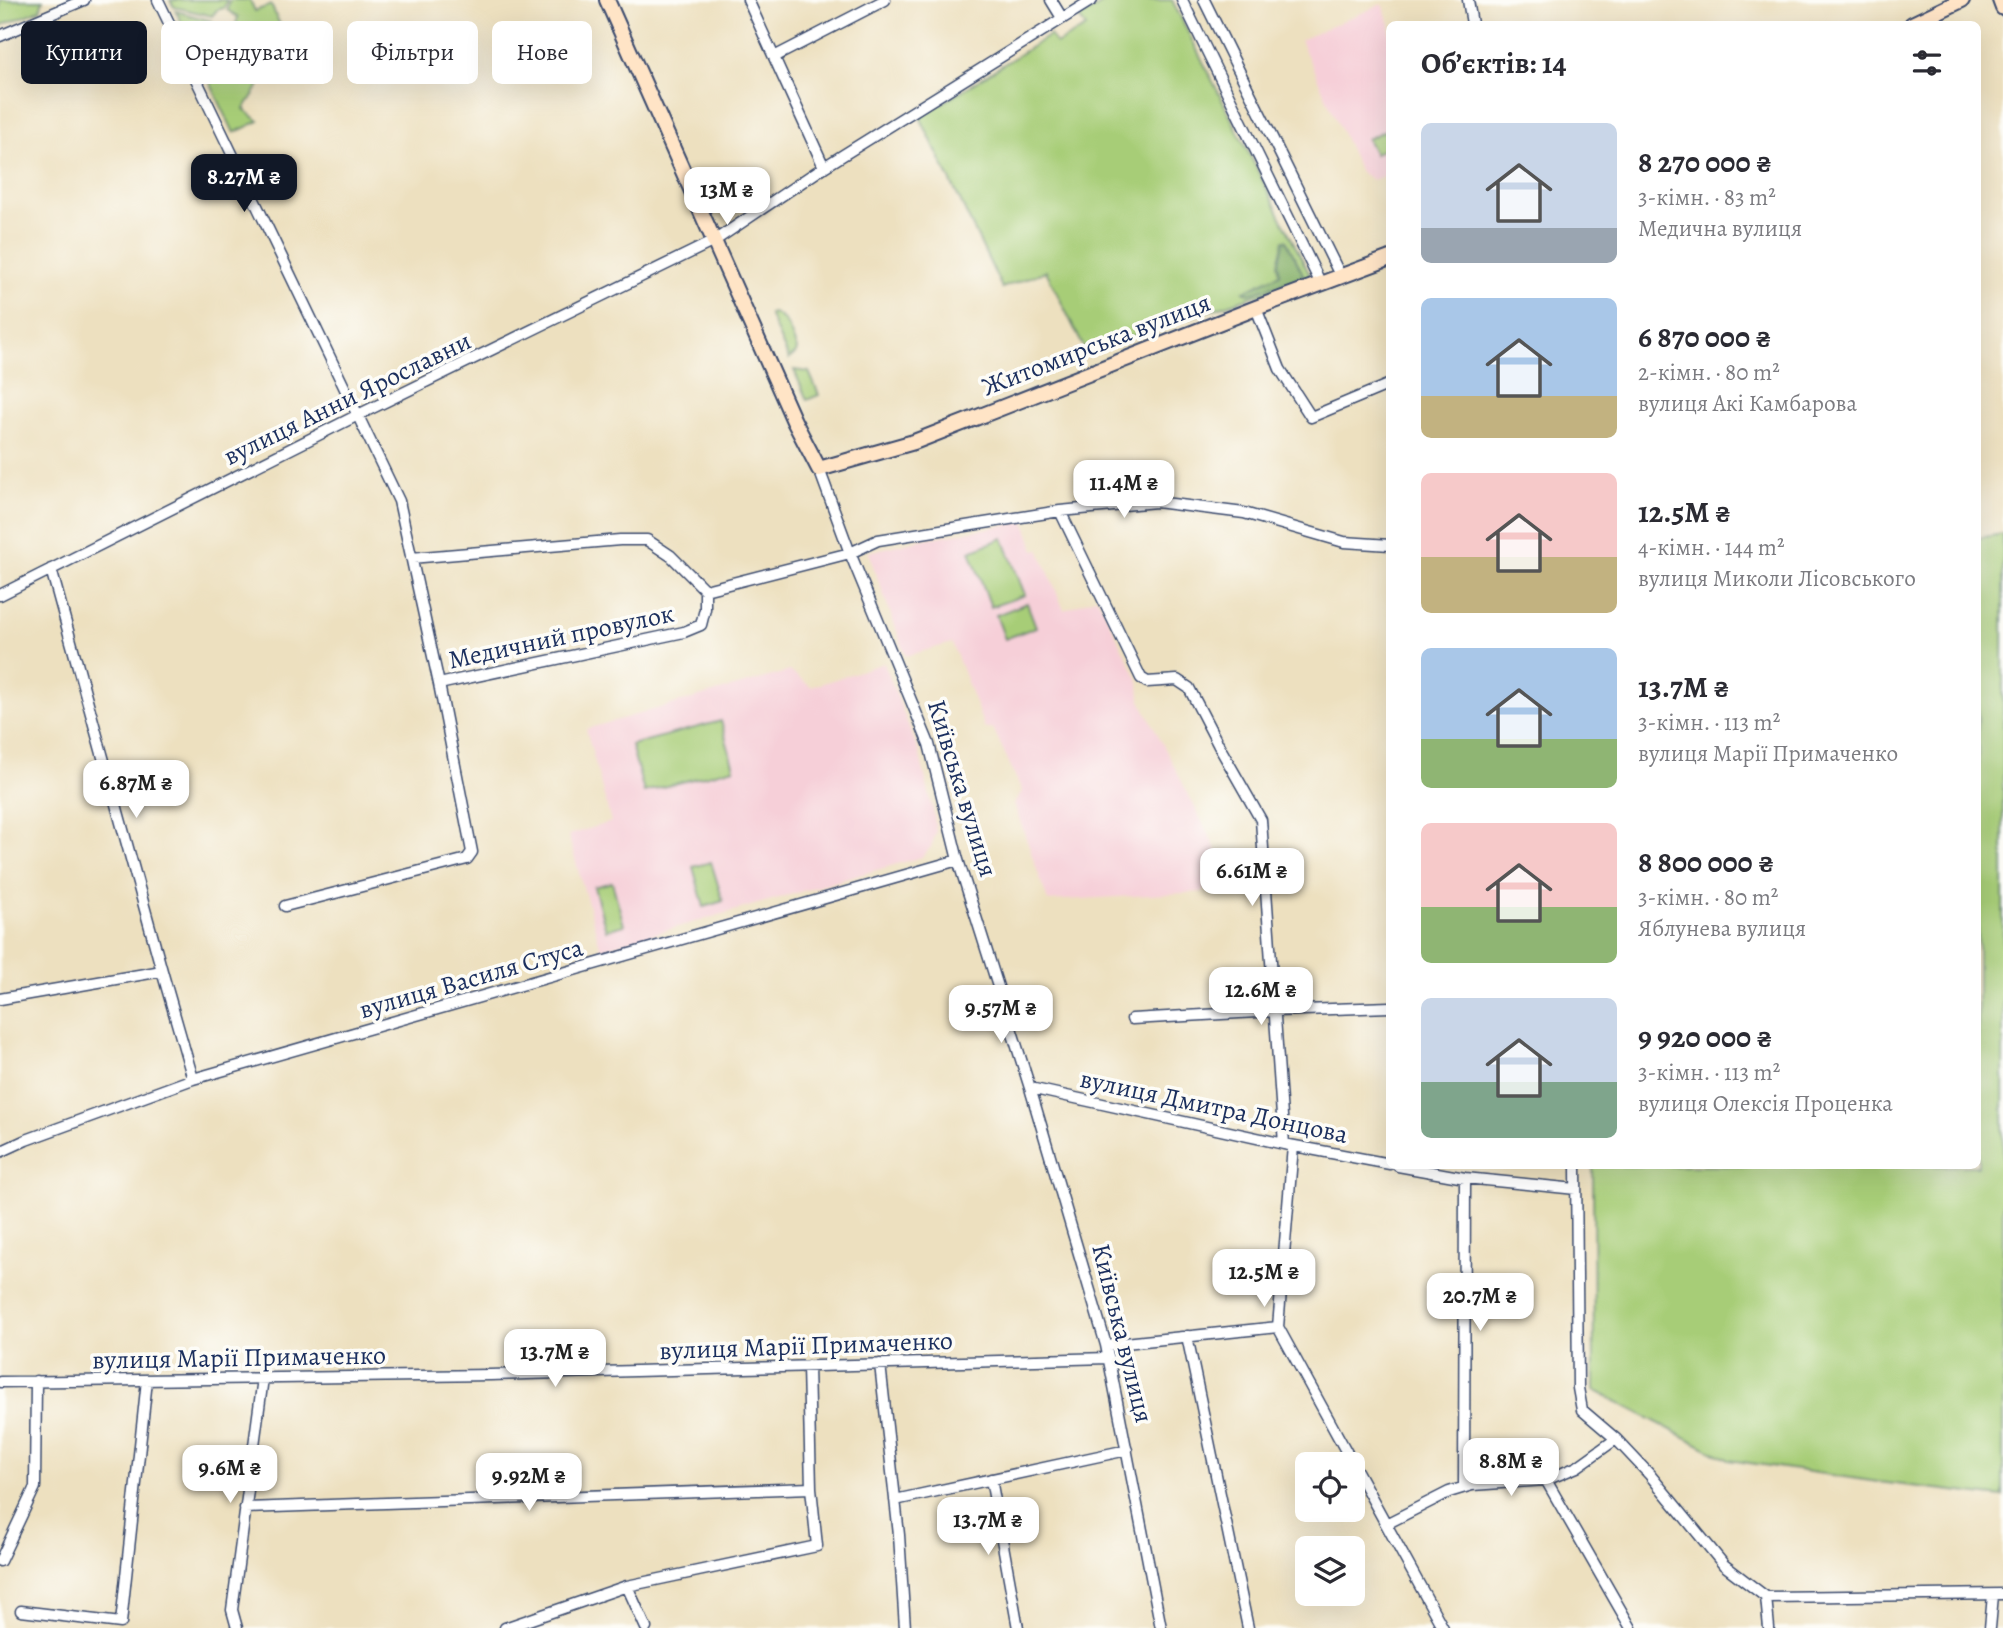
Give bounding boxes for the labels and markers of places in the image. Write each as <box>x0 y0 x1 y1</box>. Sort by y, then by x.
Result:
pin: 8.27M ₴ <box>179 154 309 214</box>
pin: 13M ₴ <box>678 168 776 227</box>
pin: 11.4M ₴ <box>1059 461 1189 520</box>
pin: 6.87M ₴ <box>71 760 201 820</box>
pin: 6.61M ₴ <box>1187 848 1317 908</box>
pin: 12.6M ₴ <box>1196 968 1326 1027</box>
pin: 9.57M ₴ <box>936 986 1066 1045</box>
pin: 12.5M ₴ <box>1199 1250 1329 1309</box>
pin: 20.7M ₴ <box>1415 1274 1545 1333</box>
pin: 13.7M ₴ <box>490 1330 620 1389</box>
pin: 8.8M ₴ <box>1454 1438 1568 1498</box>
pin: 9.6M ₴ <box>173 1446 287 1505</box>
pin: 9.92M ₴ <box>464 1454 594 1513</box>
pin: 13.7M ₴ <box>923 1498 1053 1557</box>

